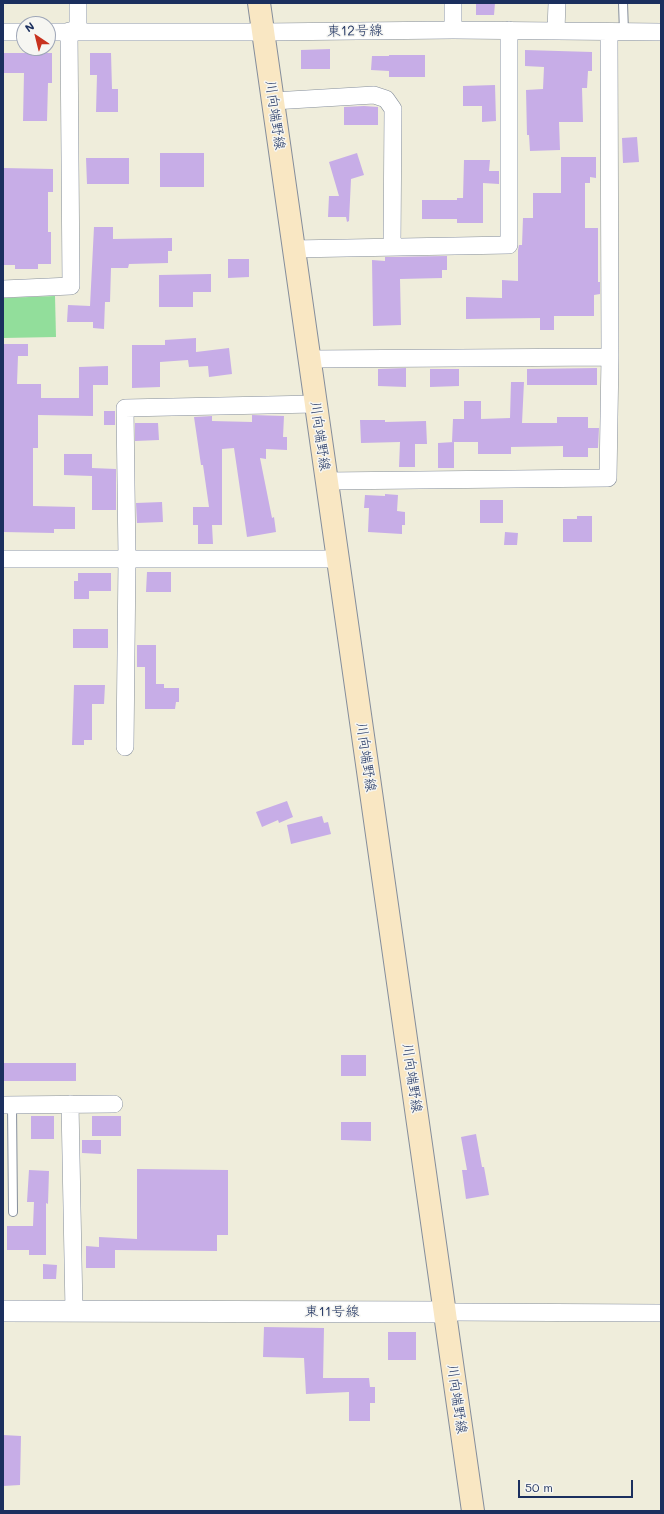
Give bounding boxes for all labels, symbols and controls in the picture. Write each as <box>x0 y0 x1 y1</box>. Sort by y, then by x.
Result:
north arrow <box>16 16 56 56</box>
text: N <box>22 18 37 35</box>
street label: 東12号線 <box>327 22 383 40</box>
street label: 川向端野線 <box>262 79 288 151</box>
street label: 川向端野線 <box>307 400 333 472</box>
street label: 川向端野線 <box>353 721 379 793</box>
street label: 川向端野線 <box>399 1042 425 1114</box>
street label: 東11号線 <box>305 1304 359 1320</box>
street label: 川向端野線 <box>444 1363 470 1435</box>
scale bar <box>520 1472 635 1498</box>
text: 50 m <box>525 1479 553 1495</box>

